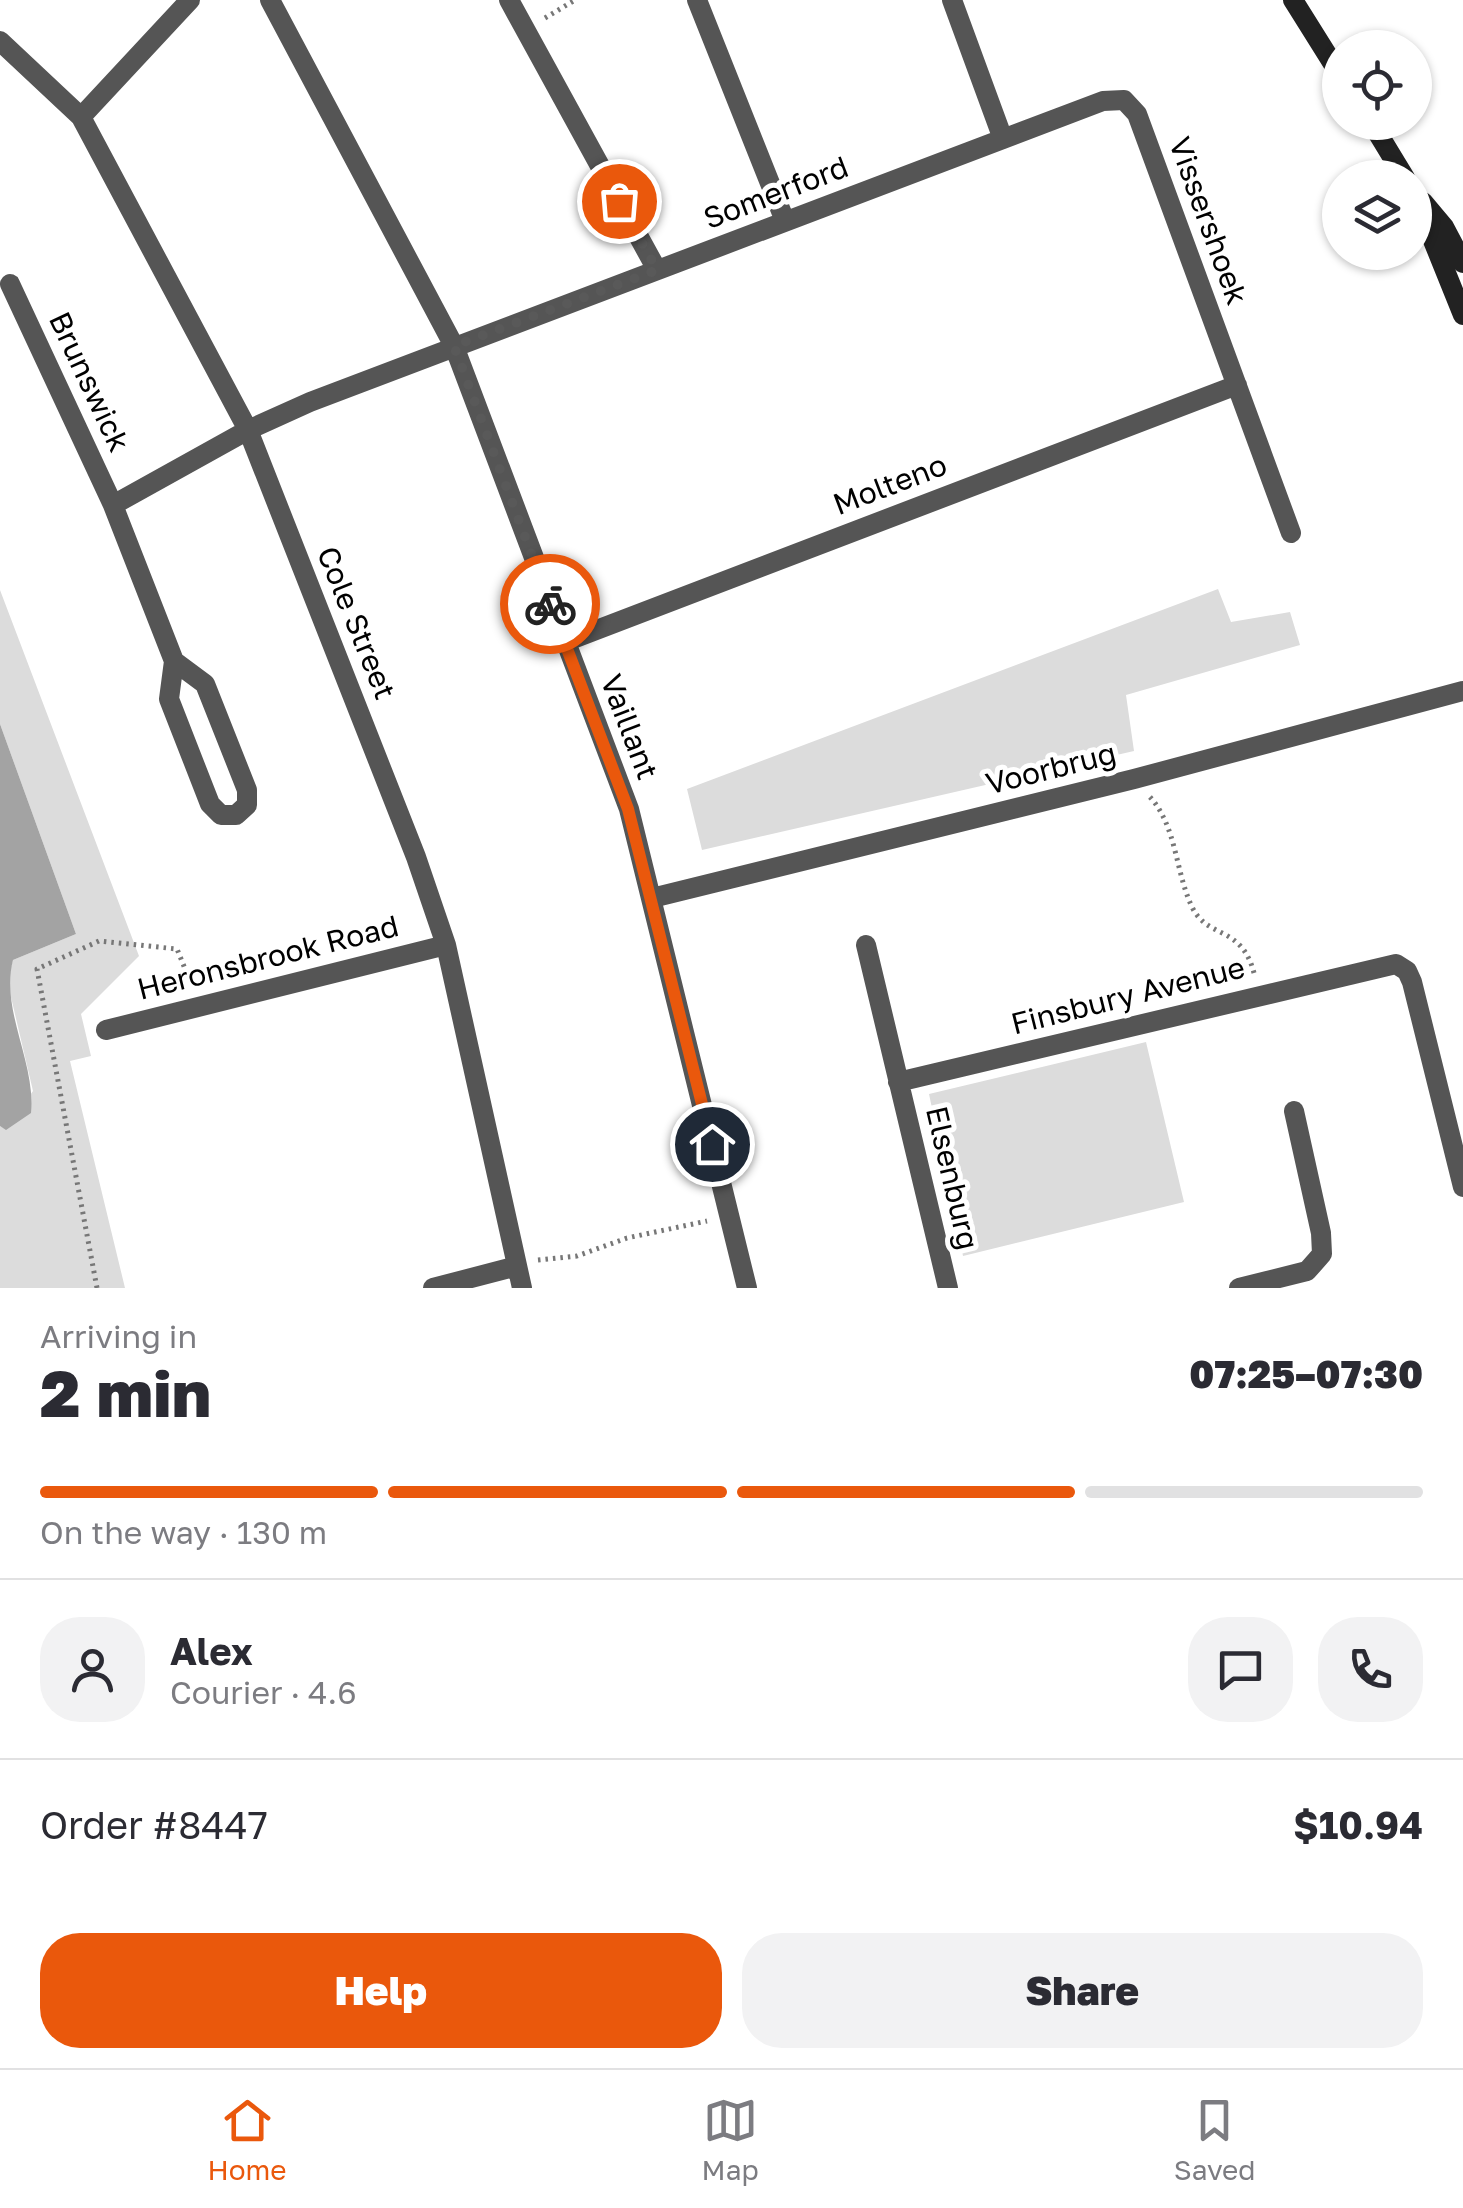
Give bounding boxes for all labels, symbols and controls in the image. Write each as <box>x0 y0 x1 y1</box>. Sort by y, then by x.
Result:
map controls <box>1322 30 1432 270</box>
button: locate <box>1322 30 1432 140</box>
street label: Vissershoek <box>1162 132 1256 309</box>
street label: Somerford <box>698 148 853 236</box>
pin <box>577 159 662 244</box>
button: layers <box>1322 160 1432 270</box>
icon: bag <box>592 174 647 229</box>
street label: Brunswick <box>42 306 138 457</box>
street label: Molteno <box>828 446 951 522</box>
street label: Cole Street <box>310 541 404 704</box>
courier <box>500 554 600 654</box>
icon: bike <box>523 577 578 632</box>
street label: Vaillant <box>593 669 666 784</box>
street label: Voorbrug <box>982 735 1120 802</box>
street label: Heronsbrook Road <box>134 907 402 1007</box>
street label: Finsbury Avenue <box>1007 949 1248 1041</box>
pin <box>670 1102 755 1187</box>
street label: Elsenburg <box>919 1103 987 1253</box>
icon: home <box>685 1117 740 1172</box>
text: Arriving in <box>40 1317 197 1355</box>
text: 07:25–07:30 <box>1189 1351 1423 1396</box>
text: 2 min <box>40 1353 211 1431</box>
text: On the way · 130 m <box>40 1513 327 1551</box>
button: person <box>40 1617 145 1722</box>
button: chat <box>1188 1617 1293 1722</box>
button: phone <box>1318 1617 1423 1722</box>
text: Alex <box>170 1628 253 1673</box>
text: Courier · 4.6 <box>170 1673 357 1711</box>
text: Order #8447 <box>40 1802 268 1847</box>
text: $10.94 <box>1293 1802 1423 1847</box>
button: Help <box>40 1933 722 2048</box>
button: Share <box>742 1933 1423 2048</box>
tab: Home <box>208 2093 287 2186</box>
tab: Map <box>702 2093 759 2186</box>
tab: Saved <box>1174 2093 1256 2186</box>

